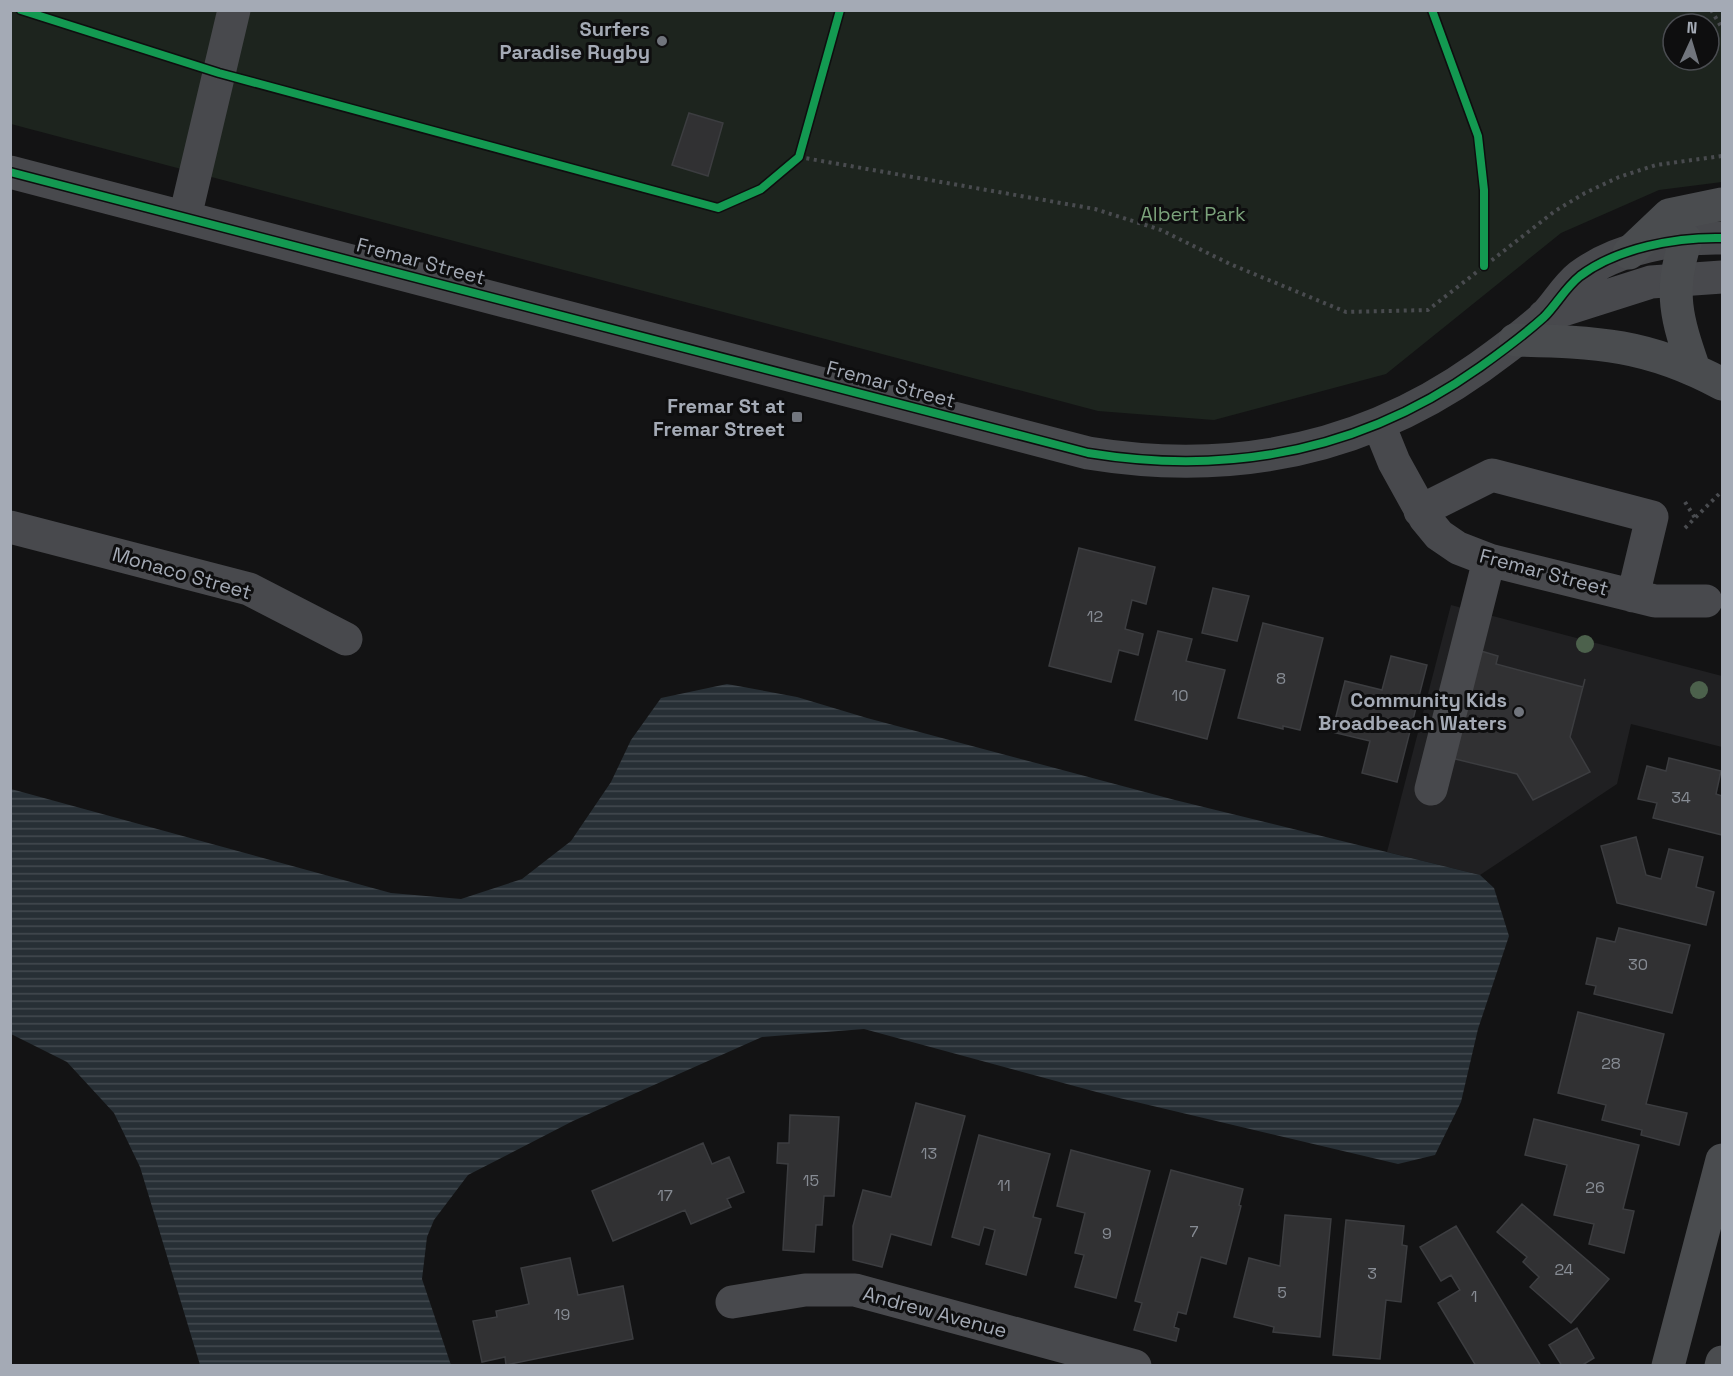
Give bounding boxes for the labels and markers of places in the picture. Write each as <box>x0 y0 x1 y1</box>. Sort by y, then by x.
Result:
place label: Surfers Paradise Rugby <box>500 16 650 65</box>
marker: Surfers Paradise Rugby <box>655 34 669 48</box>
place label: Fremar St at Fremar Street <box>653 393 785 442</box>
marker: Fremar St at Fremar Street <box>790 410 804 424</box>
place label: Community Kids Broadbeach Waters <box>1318 687 1507 736</box>
marker: Community Kids Broadbeach Waters <box>1512 705 1526 719</box>

